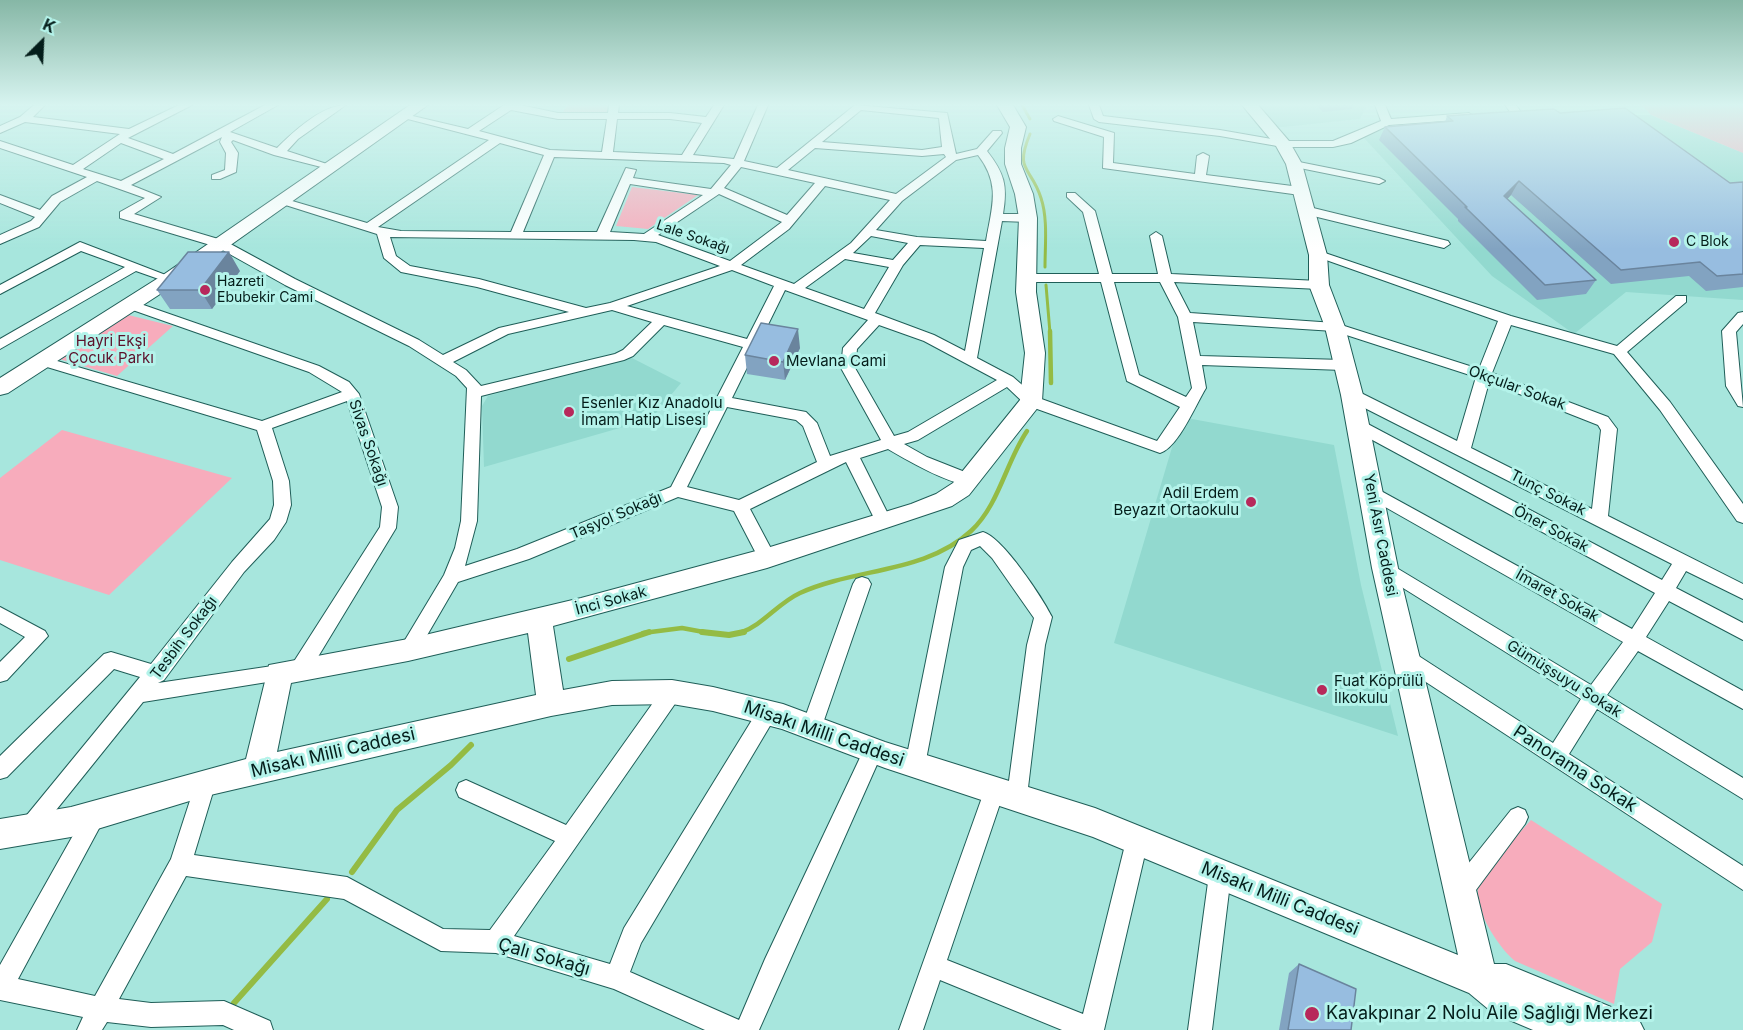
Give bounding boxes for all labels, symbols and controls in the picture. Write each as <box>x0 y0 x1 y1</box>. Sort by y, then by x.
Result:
north arrow <box>12 12 72 72</box>
text: K <box>40 14 59 37</box>
street label: Lale Sokağı <box>654 217 732 257</box>
place label: C Blok <box>1686 234 1729 250</box>
marker: C Blok <box>1667 235 1681 249</box>
place label: Hazreti Ebubekir Cami <box>217 274 313 306</box>
marker: Hazreti Ebubekir Cami <box>198 283 212 297</box>
park label: Hayri Ekşi Çocuk Parkı <box>68 332 154 367</box>
place label: Mevlana Cami <box>786 352 886 370</box>
marker: Mevlana Cami <box>767 354 781 368</box>
street label: Okçular Sokak <box>1466 362 1568 414</box>
place label: Esenler Kız Anadolu İmam Hatip Lisesi <box>581 394 723 429</box>
street label: Sivas Sokağı <box>345 397 391 489</box>
marker: Esenler Kız Anadolu İmam Hatip Lisesi <box>562 405 576 419</box>
street label: Tunç Sokak <box>1507 466 1589 520</box>
street label: Yeni Asır Caddesi <box>1359 472 1401 598</box>
place label: Adil Erdem Beyazıt Ortaokulu <box>1114 484 1239 519</box>
street label: Taşyol Sokağı <box>567 489 665 543</box>
marker: Adil Erdem Beyazıt Ortaokulu <box>1244 495 1258 509</box>
street label: Öner Sokak <box>1510 502 1592 556</box>
street label: İmaret Sokak <box>1512 566 1602 626</box>
street label: İnci Sokak <box>574 583 648 619</box>
street label: Tesbih Sokağı <box>147 593 221 683</box>
street label: Gümüşsuyu Sokak <box>1503 636 1625 722</box>
place label: Fuat Köprülü İlkokulu <box>1334 672 1423 707</box>
marker: Fuat Köprülü İlkokulu <box>1315 683 1329 697</box>
street label: Misakı Milli Caddesi <box>741 696 907 772</box>
street label: Panorama Sokak <box>1509 721 1641 817</box>
street label: Misakı Milli Caddesi <box>249 724 417 782</box>
street label: Misakı Milli Caddesi <box>1198 858 1362 940</box>
street label: Çalı Sokağı <box>495 934 593 980</box>
place label: Kavakpınar 2 Nolu Aile Sağlığı Merkezi <box>1326 1003 1653 1025</box>
marker: Kavakpınar 2 Nolu Aile Sağlığı Merkezi <box>1303 1005 1321 1023</box>

